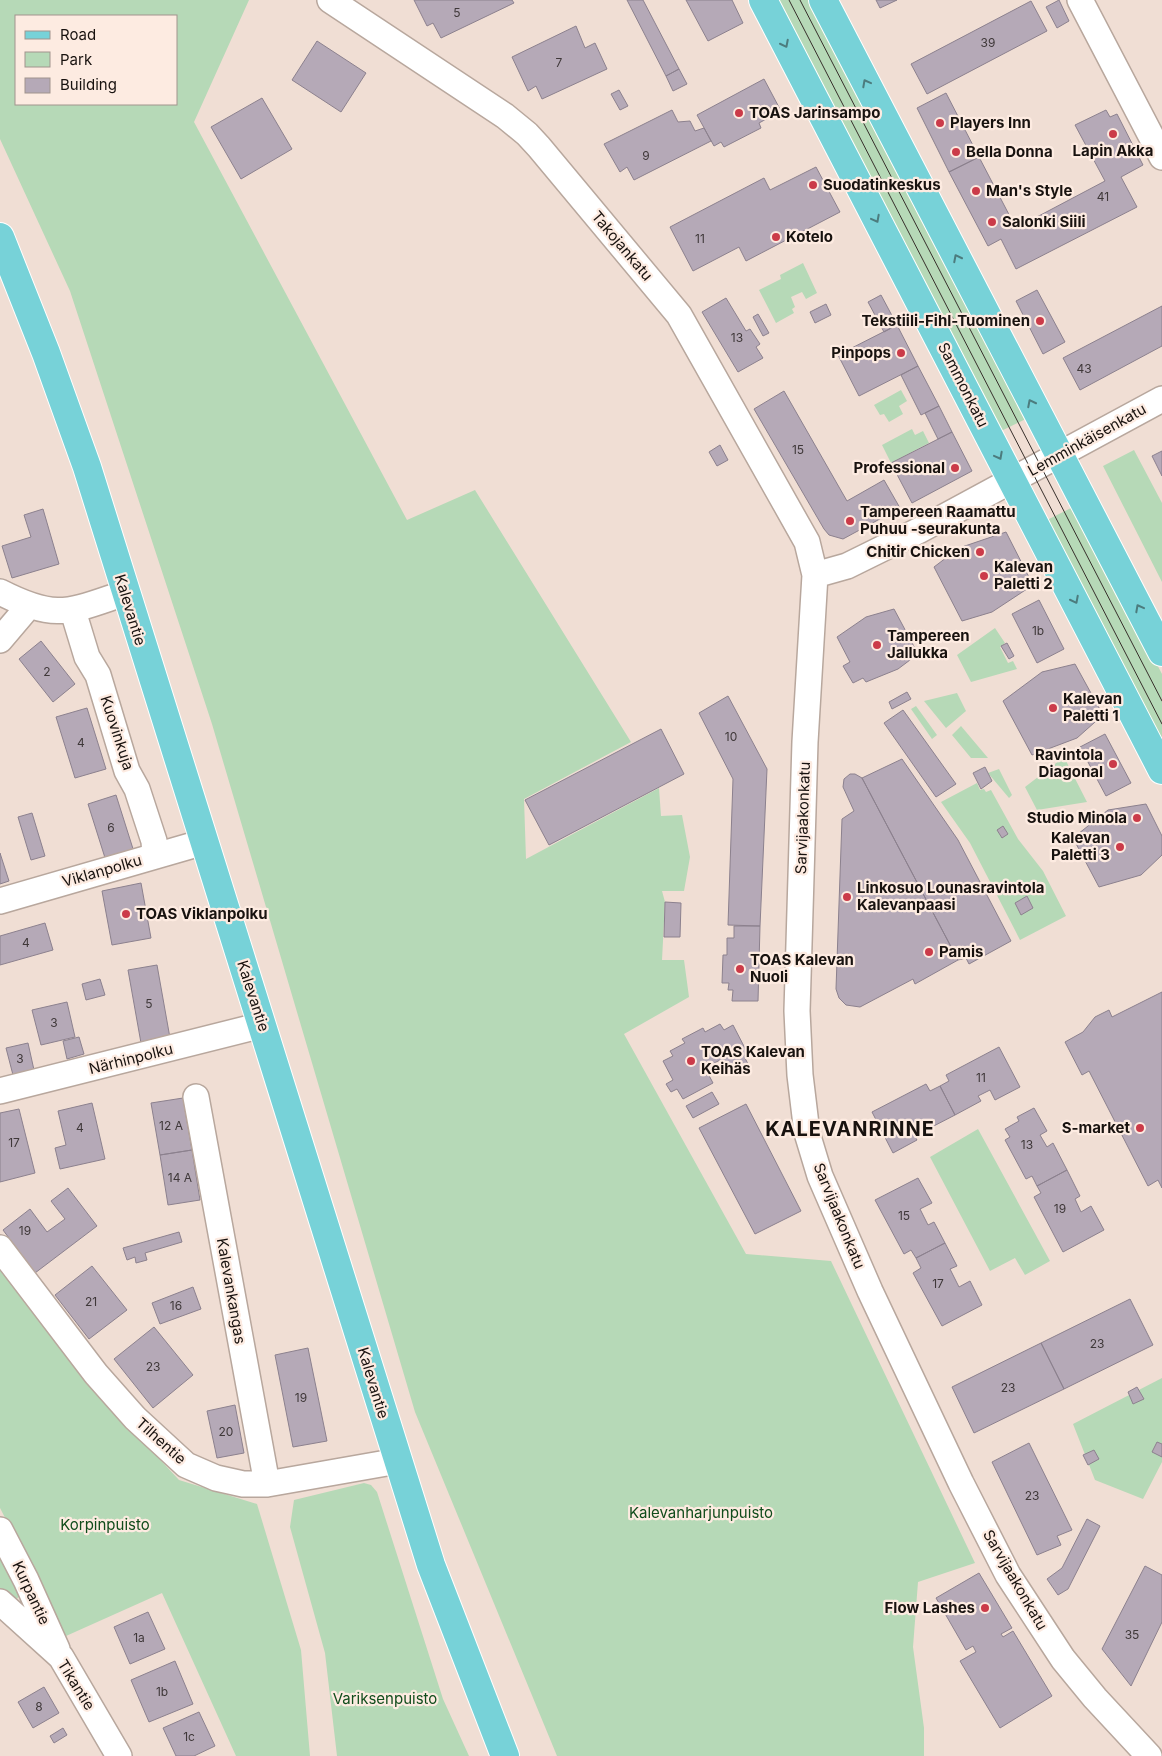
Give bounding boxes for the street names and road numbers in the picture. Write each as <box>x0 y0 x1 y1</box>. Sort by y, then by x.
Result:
street label: Takojankatu <box>588 207 657 284</box>
street label: Sammonkatu <box>934 339 993 430</box>
street label: Lemminkäisenkatu <box>1024 399 1149 480</box>
street label: Kalevantie <box>111 572 150 648</box>
street label: Kuovinkuja <box>97 693 138 773</box>
street label: Sarvijaakonkatu <box>791 761 814 875</box>
street label: Viklanpolku <box>60 850 144 891</box>
street label: Kalevantie <box>233 958 274 1034</box>
street label: Närhinpolku <box>87 1039 175 1078</box>
street label: Sarvijaakonkatu <box>810 1160 869 1272</box>
street label: Kalevankangas <box>213 1236 250 1345</box>
street label: Kalevantie <box>354 1345 393 1421</box>
street label: Tilhentie <box>132 1413 190 1468</box>
street label: Sarvijaakonkatu <box>979 1526 1052 1633</box>
street label: Kurpantie <box>8 1558 54 1628</box>
street label: Tikantie <box>53 1656 99 1714</box>

